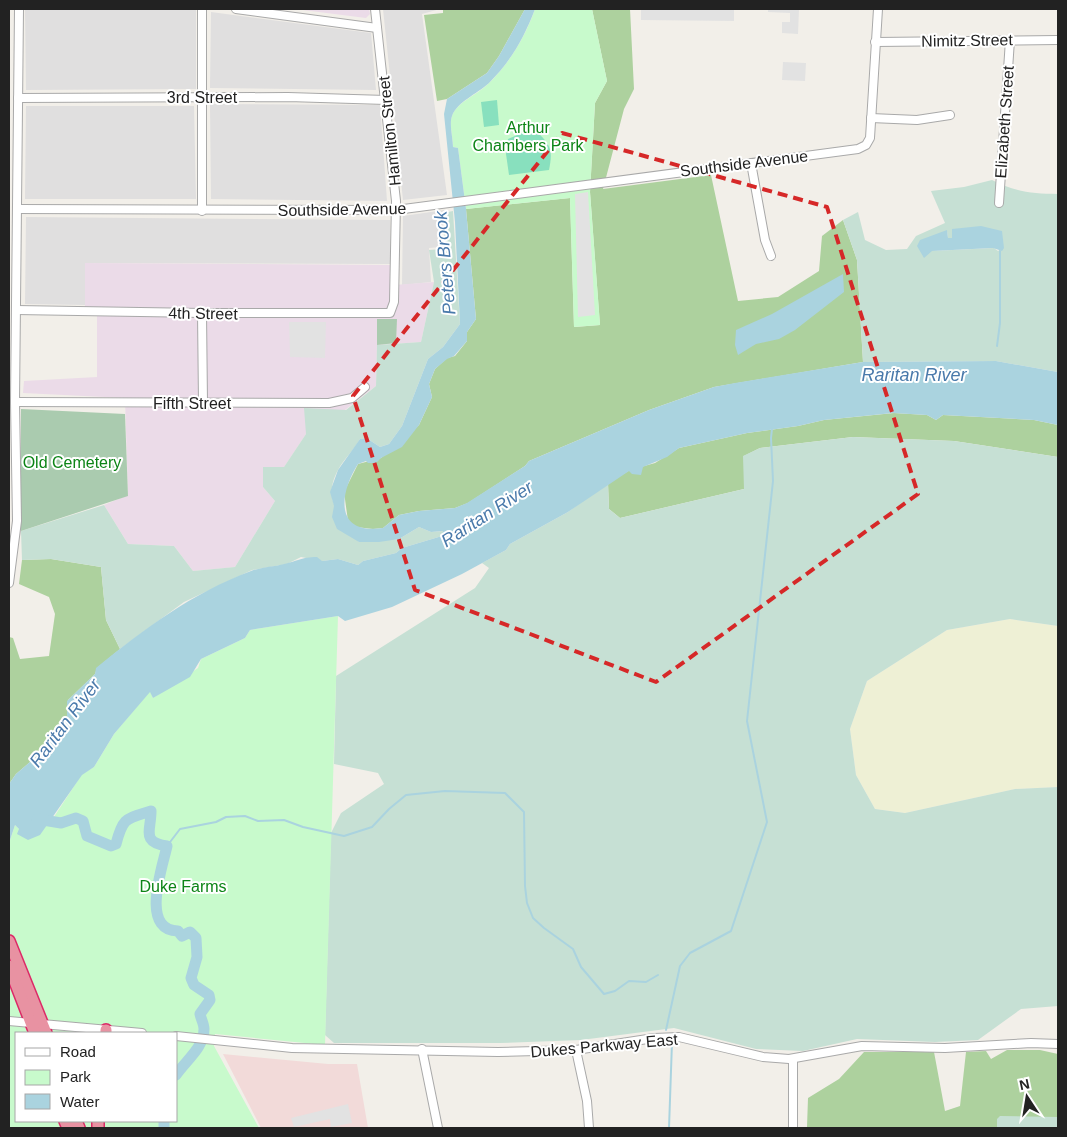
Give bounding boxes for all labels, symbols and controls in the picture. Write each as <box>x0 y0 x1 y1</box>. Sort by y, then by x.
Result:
street label: Nimitz Street <box>921 31 1013 50</box>
street label: Elizabeth Street <box>992 65 1017 179</box>
street label: Hamilton Street <box>375 75 404 187</box>
street label: 3rd Street <box>167 89 238 106</box>
park label: Arthur Chambers Park <box>472 119 585 154</box>
street label: Southside Avenue <box>679 147 809 180</box>
street label: Southside Avenue <box>278 200 407 219</box>
water label: Peters Brook <box>430 209 459 316</box>
street label: 4th Street <box>168 304 238 323</box>
water label: Raritan River <box>861 365 968 385</box>
street label: Fifth Street <box>153 395 232 412</box>
park label: Old Cemetery <box>23 454 121 471</box>
water label: Raritan River <box>438 476 537 551</box>
water label: Raritan River <box>25 674 105 771</box>
park label: Duke Farms <box>139 878 227 895</box>
street label: Dukes Parkway East <box>530 1031 679 1060</box>
legend <box>15 1032 178 1122</box>
text: Road <box>60 1043 96 1060</box>
text: Park <box>60 1068 91 1085</box>
north arrow <box>1002 1072 1052 1122</box>
text: N <box>1018 1075 1031 1093</box>
text: Water <box>60 1093 99 1110</box>

